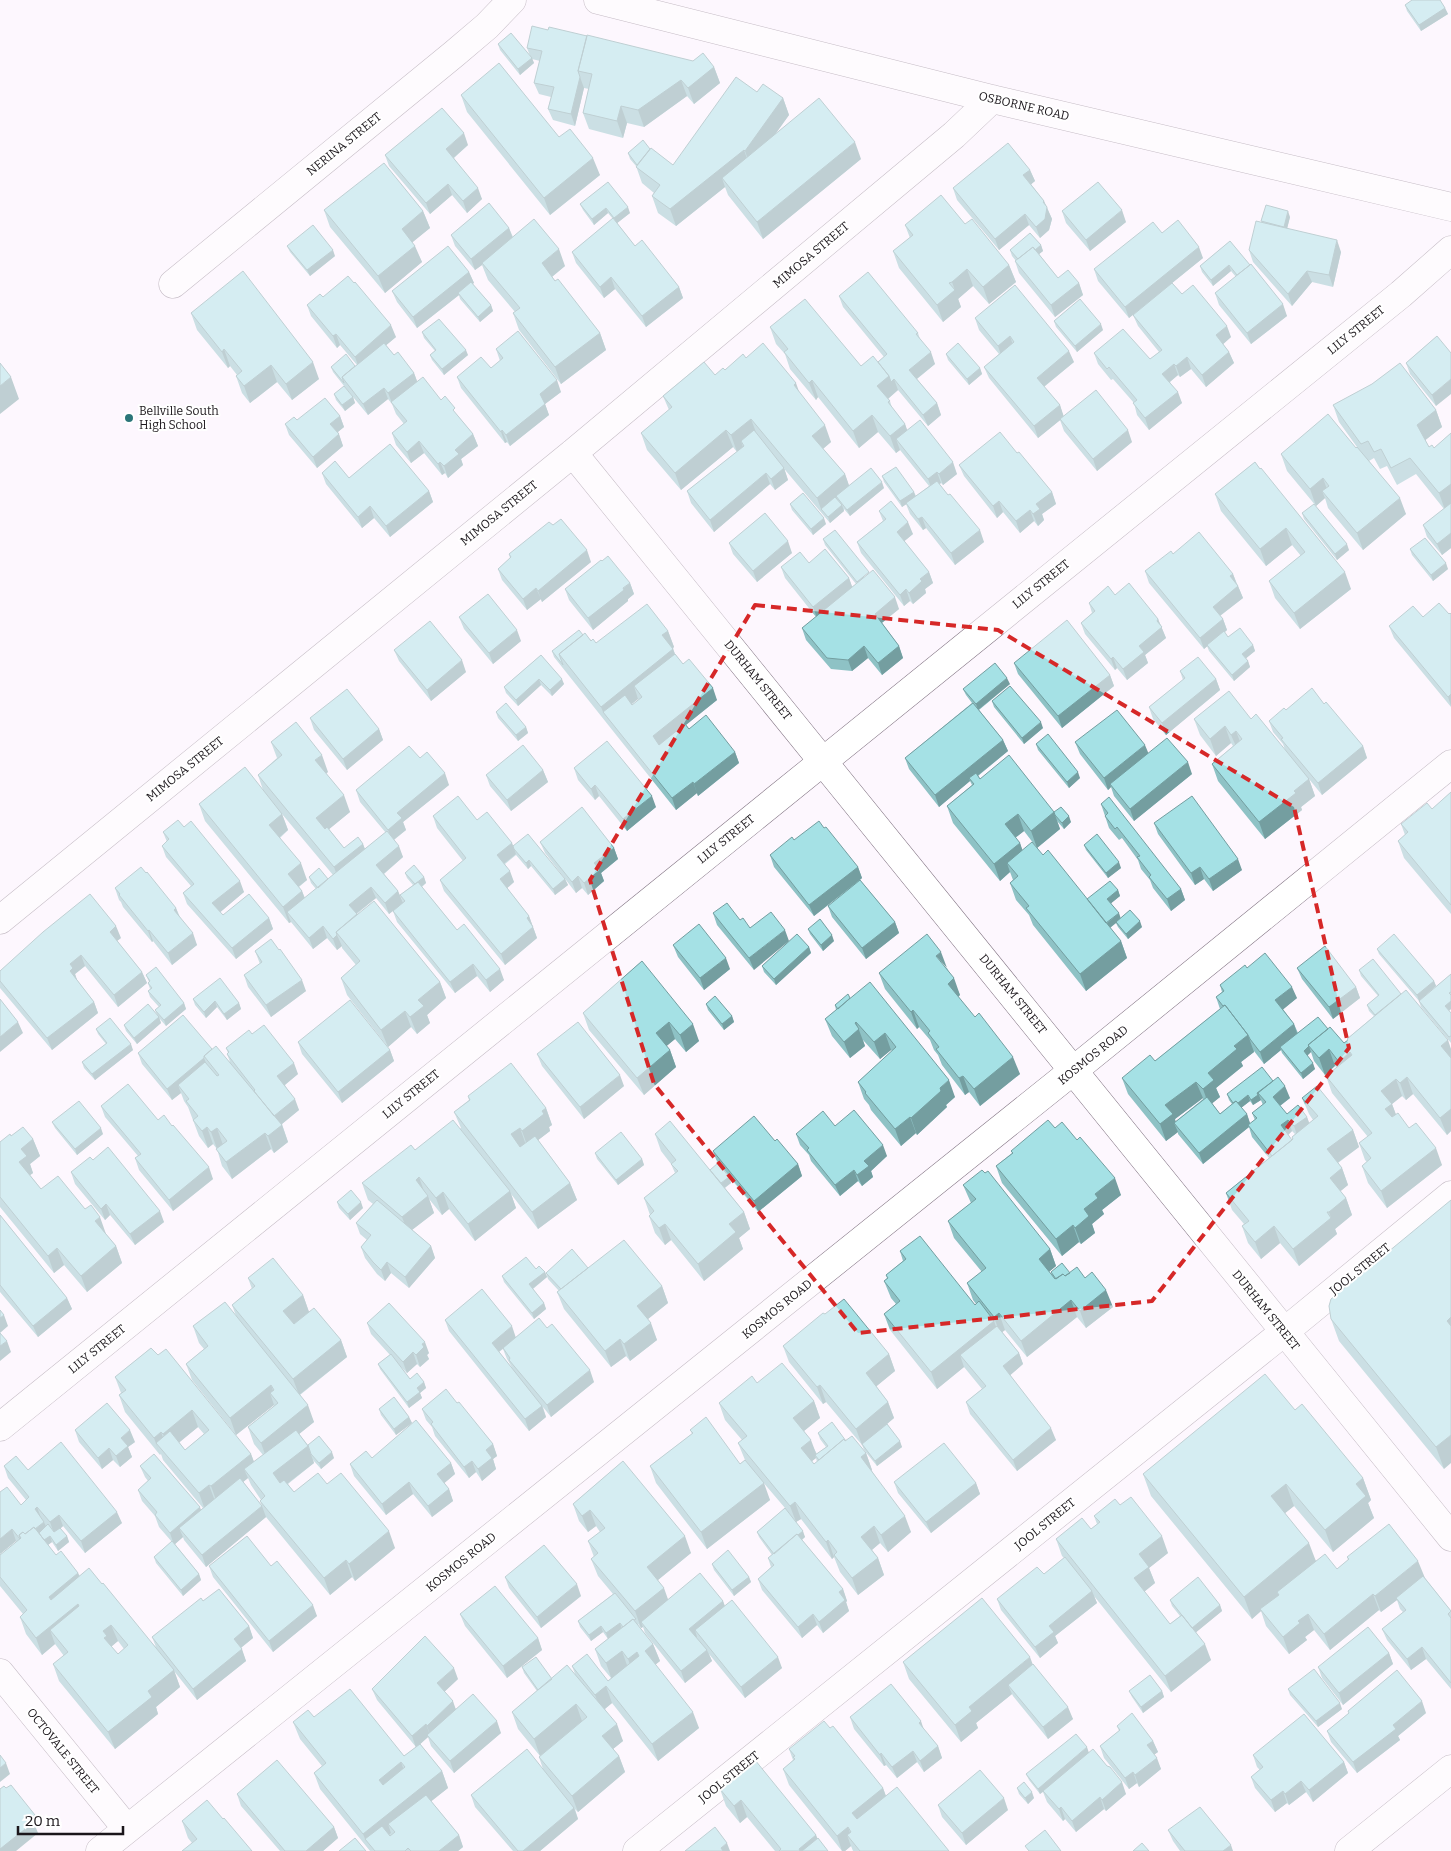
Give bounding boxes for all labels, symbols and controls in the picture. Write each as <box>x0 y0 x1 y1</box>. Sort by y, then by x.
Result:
street label: OSBORNE ROAD <box>977 89 1071 123</box>
street label: NERINA STREET <box>304 110 384 178</box>
street label: MIMOSA STREET <box>770 219 852 291</box>
street label: LILY STREET <box>1325 303 1387 357</box>
place label: Bellville South High School <box>139 404 219 432</box>
marker: Bellville South High School <box>123 412 135 424</box>
street label: MIMOSA STREET <box>458 478 540 548</box>
street label: LILY STREET <box>1010 557 1072 611</box>
street label: DURHAM STREET <box>721 637 795 723</box>
street label: MIMOSA STREET <box>144 734 226 804</box>
street label: LILY STREET <box>695 812 757 866</box>
street label: DURHAM STREET <box>976 951 1050 1037</box>
street label: KOSMOS ROAD <box>1055 1023 1131 1087</box>
street label: LILY STREET <box>380 1067 442 1121</box>
street label: JOOL STREET <box>1326 1240 1393 1298</box>
street label: DURHAM STREET <box>1229 1267 1303 1353</box>
street label: KOSMOS ROAD <box>739 1277 815 1341</box>
street label: LILY STREET <box>66 1322 128 1376</box>
street label: JOOL STREET <box>1011 1495 1078 1553</box>
street label: KOSMOS ROAD <box>423 1530 499 1594</box>
street label: OCTOVALE STREET <box>24 1705 102 1797</box>
street label: JOOL STREET <box>695 1748 762 1806</box>
scale bar <box>18 1804 122 1836</box>
text: 20 m <box>25 1812 61 1830</box>

